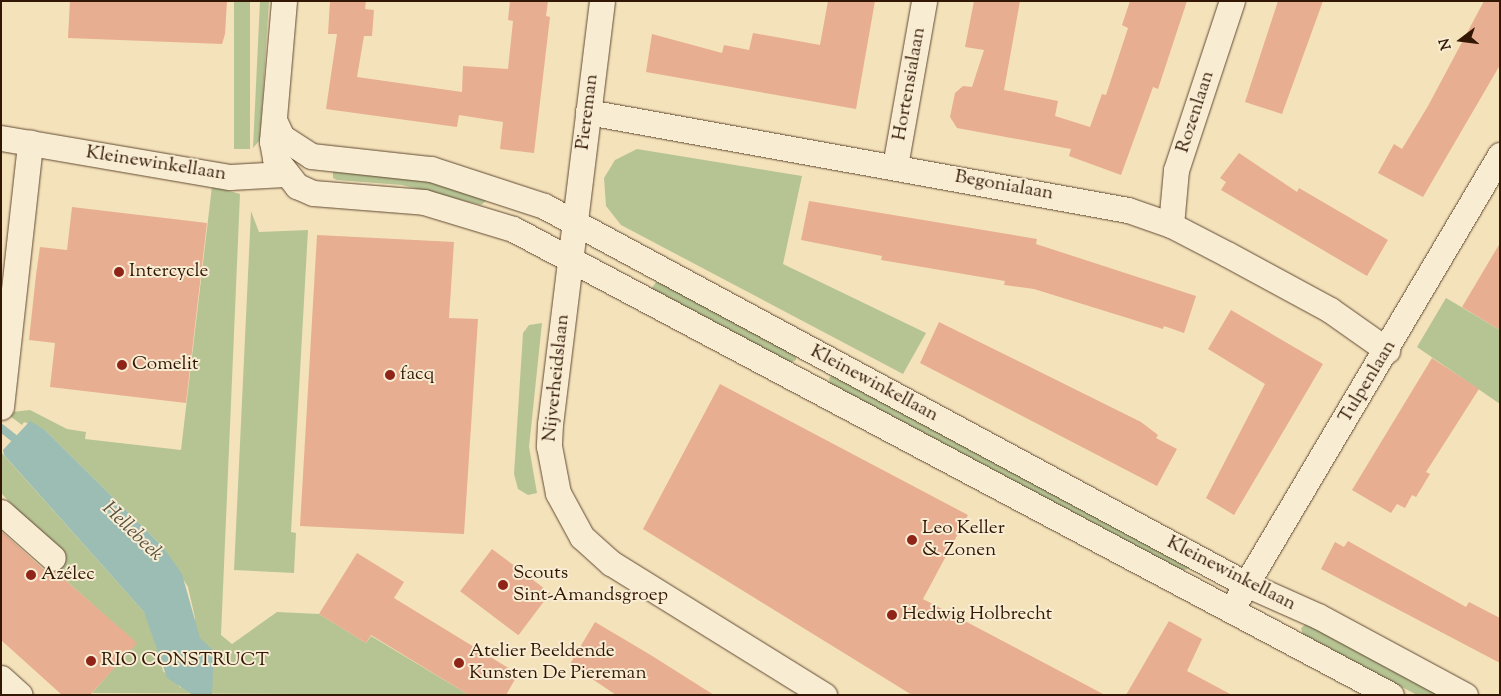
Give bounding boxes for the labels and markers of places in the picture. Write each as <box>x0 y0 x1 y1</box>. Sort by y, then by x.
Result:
place label: Intercycle <box>129 261 208 283</box>
marker: Intercycle <box>113 266 125 278</box>
place label: Comelit <box>132 354 199 376</box>
marker: Comelit <box>116 359 128 371</box>
place label: facq <box>400 364 434 386</box>
marker: facq <box>384 369 396 381</box>
place label: Leo Keller & Zonen <box>922 518 1005 562</box>
marker: Leo Keller & Zonen <box>906 534 918 546</box>
place label: Scouts Sint-Amandsgroep <box>513 563 668 607</box>
place label: Azélec <box>41 564 95 586</box>
marker: Azélec <box>25 569 37 581</box>
marker: Scouts Sint-Amandsgroep <box>497 579 509 591</box>
place label: Hedwig Holbrecht <box>902 604 1052 626</box>
marker: Hedwig Holbrecht <box>886 609 898 621</box>
place label: Atelier Beeldende Kunsten De Piereman <box>469 641 647 685</box>
place label: RIO CONSTRUCT <box>101 650 269 672</box>
marker: RIO CONSTRUCT <box>85 655 97 667</box>
marker: Atelier Beeldende Kunsten De Piereman <box>453 657 465 669</box>

